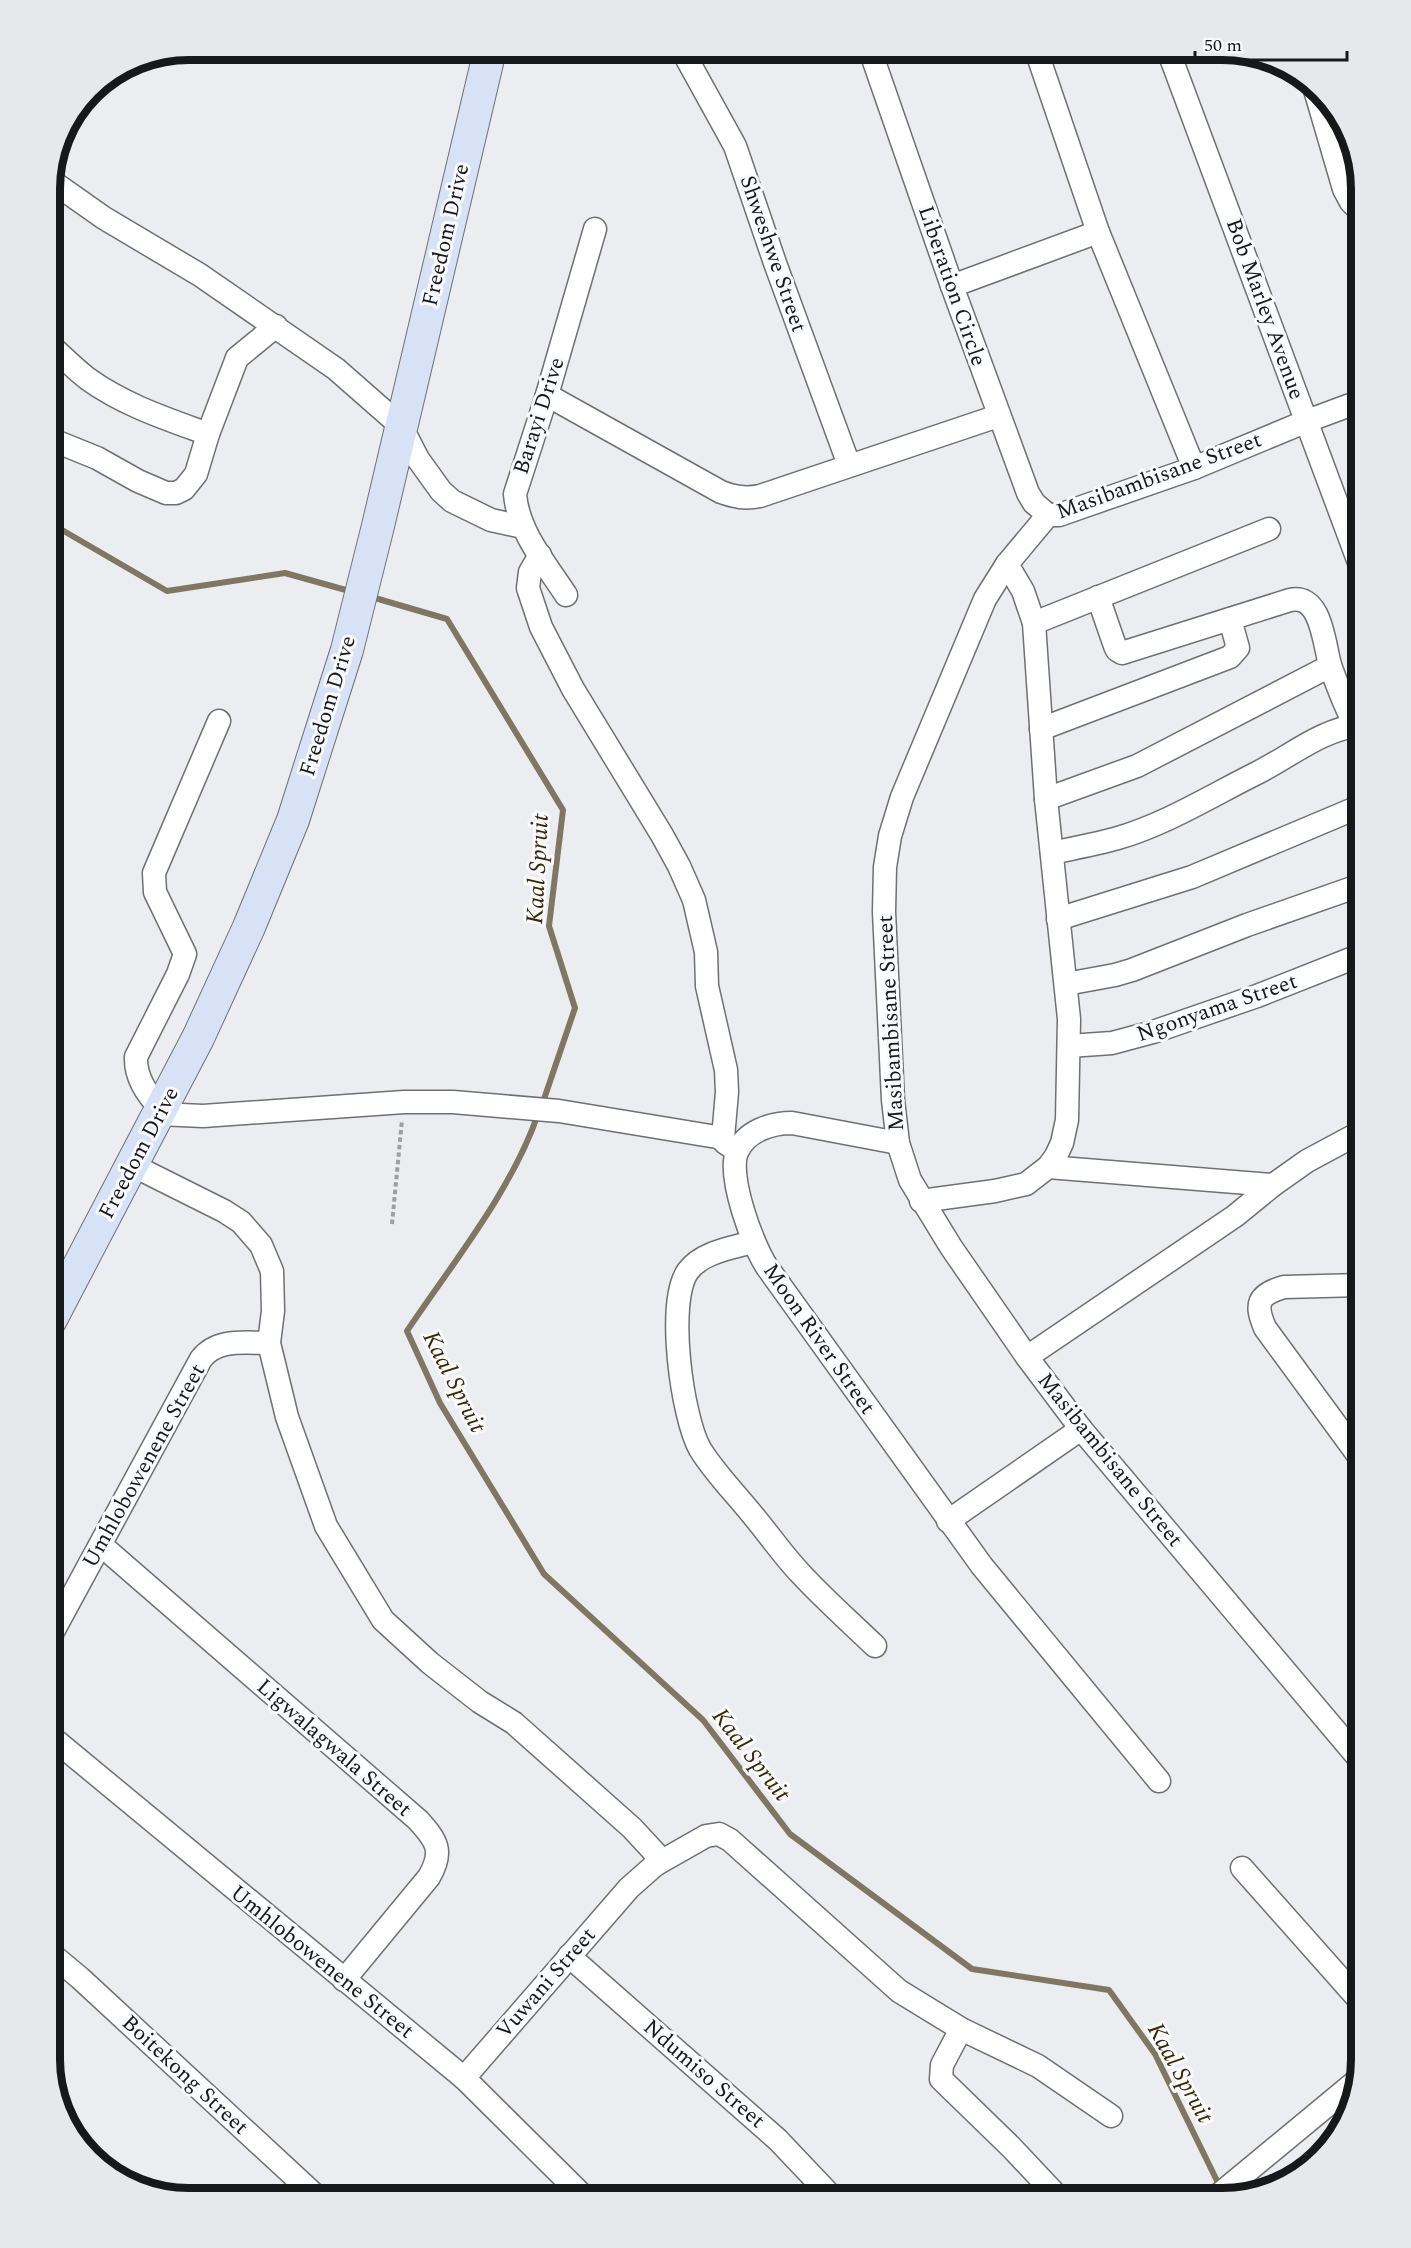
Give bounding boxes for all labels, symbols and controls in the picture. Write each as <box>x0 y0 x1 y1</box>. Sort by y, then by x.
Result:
scale bar <box>1195 24 1346 62</box>
text: 50 m <box>1204 32 1242 59</box>
street label: Freedom Drive <box>414 160 478 310</box>
street label: Shweshwe Street <box>731 171 815 337</box>
street label: Liberation Circle <box>909 201 995 371</box>
street label: Bob Marley Avenue <box>1217 214 1313 404</box>
street label: Barayi Drive <box>505 353 573 479</box>
street label: Masibambisane Street <box>1052 423 1266 528</box>
street label: Freedom Drive <box>291 632 365 780</box>
water label: Kaal Spruit <box>517 813 559 925</box>
street label: Masibambisane Street <box>869 914 913 1132</box>
street label: Ngonyama Street <box>1132 965 1302 1051</box>
street label: Freedom Drive <box>90 1081 188 1225</box>
street label: Moon River Street <box>754 1257 884 1421</box>
water label: Kaal Spruit <box>413 1325 495 1440</box>
street label: Umhlobowenene Street <box>74 1358 214 1574</box>
street label: Masibambisane Street <box>1029 1366 1191 1555</box>
street label: Ligwalagwala Street <box>249 1671 419 1825</box>
water label: Kaal Spruit <box>703 1700 799 1810</box>
street label: Umhlobowenene Street <box>223 1877 422 2047</box>
street label: Vuwani Street <box>488 1920 604 2046</box>
street label: Boitekong Street <box>114 2007 256 2143</box>
street label: Ndumiso Street <box>636 2012 773 2137</box>
water label: Kaal Spruit <box>1138 2016 1223 2130</box>

